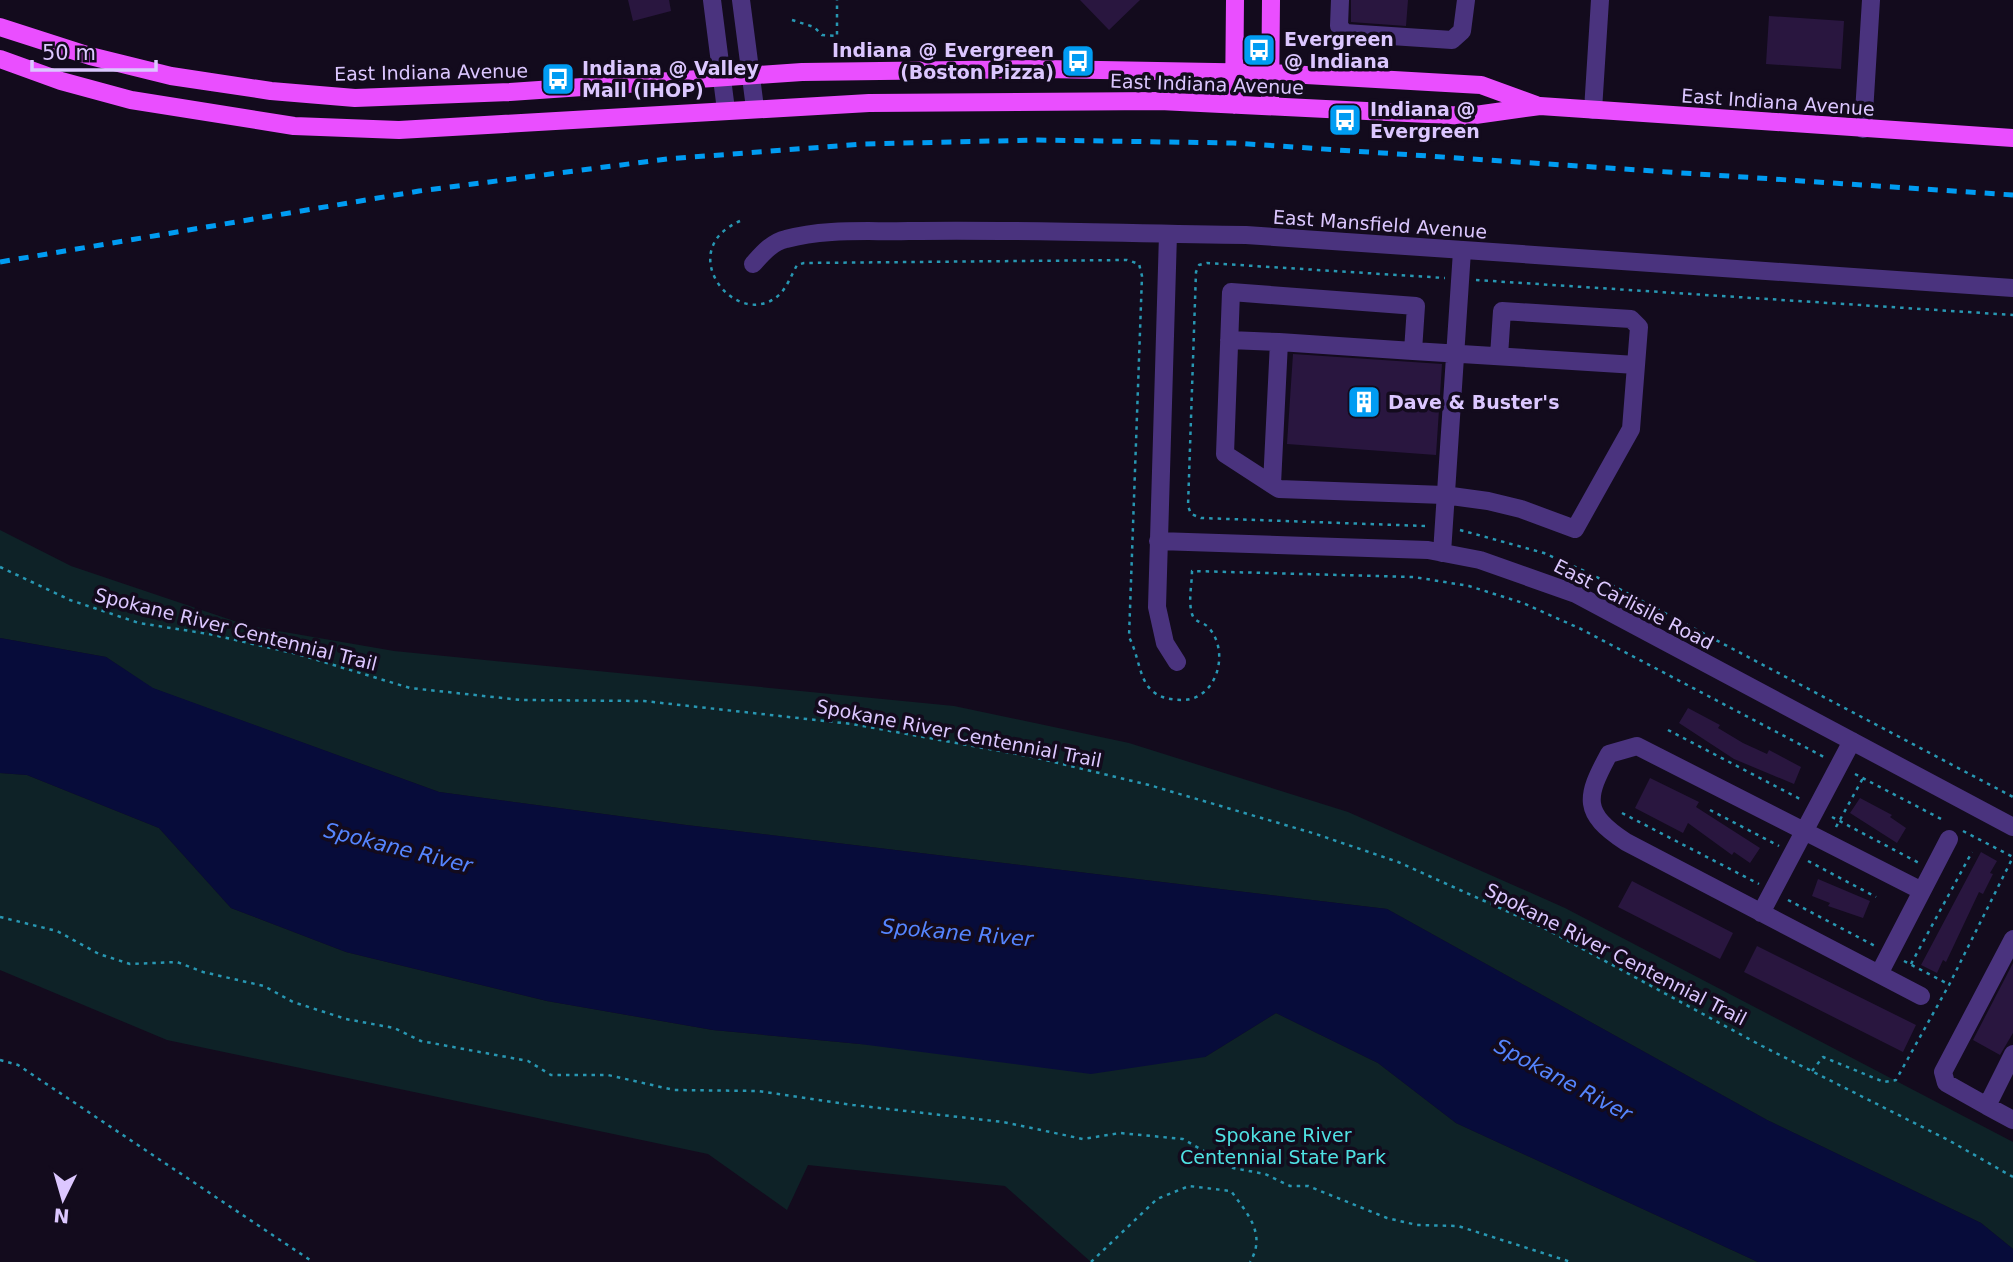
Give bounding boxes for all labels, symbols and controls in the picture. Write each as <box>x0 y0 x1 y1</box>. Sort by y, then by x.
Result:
scale bar <box>32 28 156 72</box>
place label: Evergreen @ Indiana <box>1284 28 1394 72</box>
bus stop icon: Evergreen @ Indiana <box>1240 31 1278 69</box>
place label: Indiana @ Evergreen (Boston Pizza) <box>832 39 1054 83</box>
text: 50 m <box>42 41 96 65</box>
bus stop icon: Indiana @ Evergreen (Boston Pizza) <box>1059 42 1097 80</box>
place label: Indiana @ Valley Mall (IHOP) <box>582 57 760 101</box>
street label: East Indiana Avenue <box>334 59 528 85</box>
bus stop icon: Indiana @ Valley Mall (IHOP) <box>539 60 577 98</box>
street label: East Indiana Avenue <box>1110 70 1304 98</box>
street label: East Indiana Avenue <box>1680 84 1876 120</box>
place label: Indiana @ Evergreen <box>1370 98 1480 142</box>
bus stop icon: Indiana @ Evergreen <box>1326 101 1364 139</box>
street label: East Mansfield Avenue <box>1272 206 1488 242</box>
building icon: Dave & Buster's <box>1345 383 1383 421</box>
place label: Dave & Buster's <box>1388 391 1559 413</box>
street label: East Carlisile Road <box>1551 554 1717 654</box>
street label: Spokane River Centennial Trail <box>92 583 380 675</box>
street label: Spokane River Centennial Trail <box>814 694 1104 772</box>
water label: Spokane River <box>321 818 476 878</box>
street label: Spokane River Centennial Trail <box>1482 878 1750 1030</box>
water label: Spokane River <box>880 914 1035 952</box>
water label: Spokane River <box>1490 1034 1637 1127</box>
park label: Spokane River Centennial State Park <box>1180 1124 1386 1168</box>
north arrow <box>28 1164 98 1234</box>
text: N <box>53 1204 70 1228</box>

